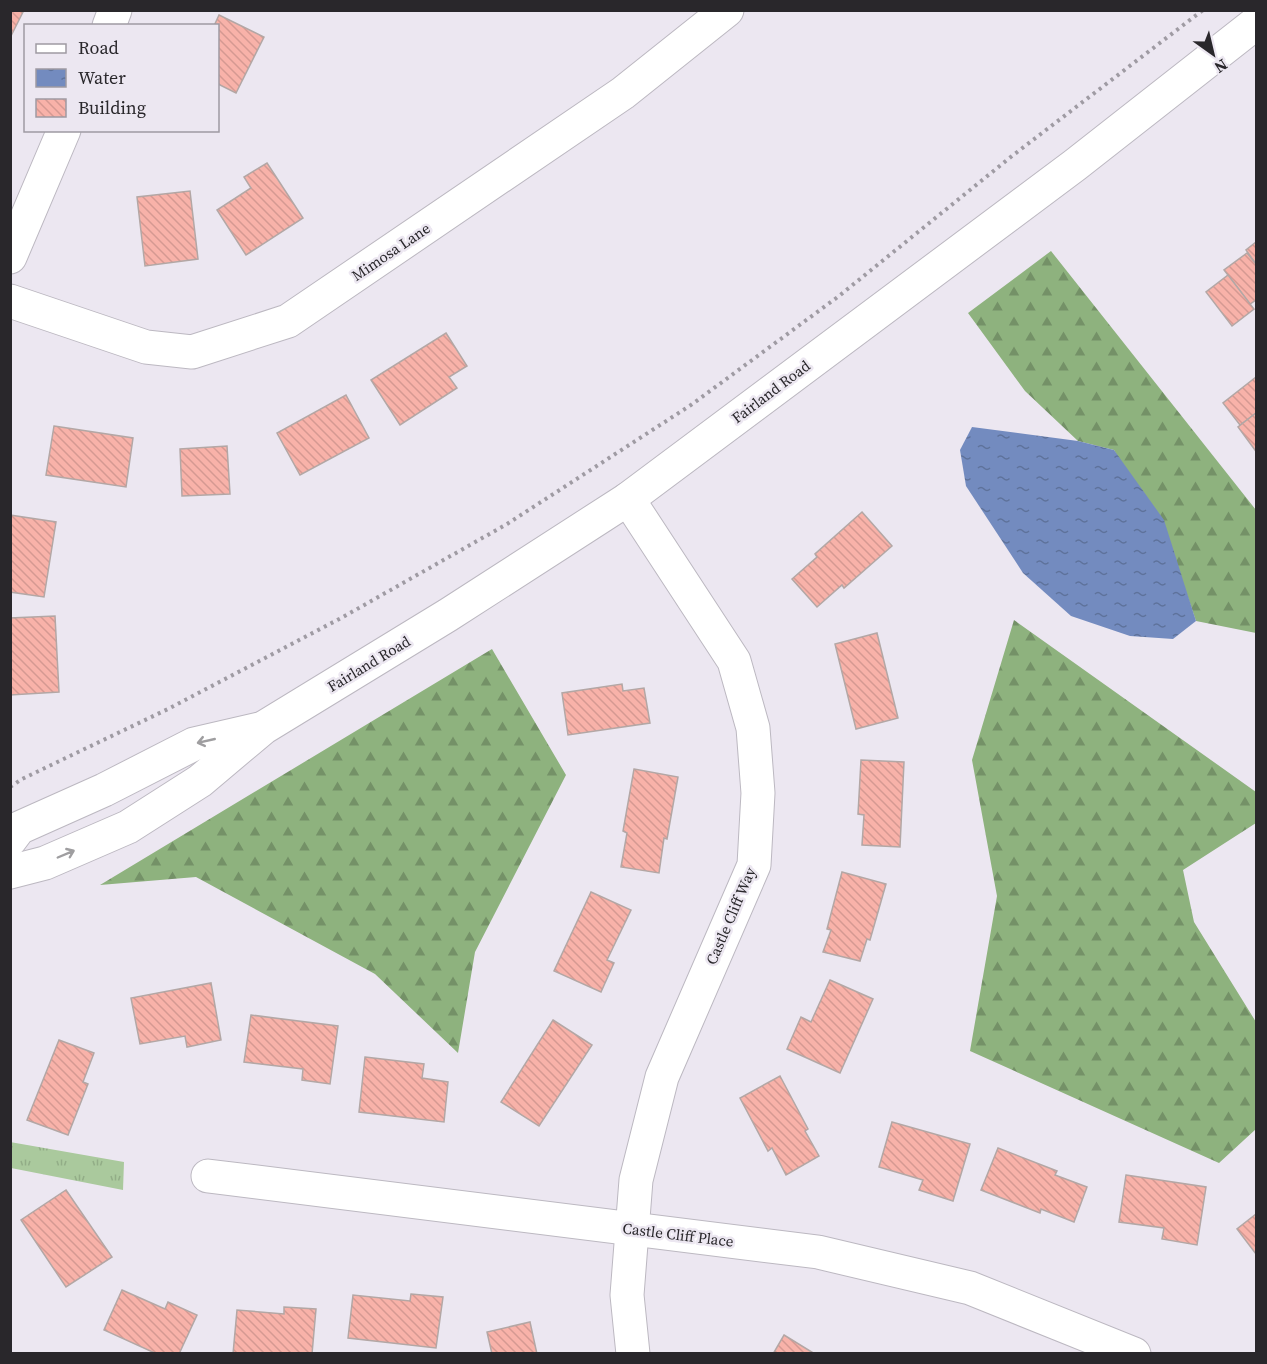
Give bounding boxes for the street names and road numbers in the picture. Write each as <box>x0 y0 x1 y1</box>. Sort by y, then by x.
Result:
street label: Mimosa Lane <box>347 217 434 286</box>
street label: Fairland Road <box>727 355 815 428</box>
street label: Fairland Road <box>323 630 415 697</box>
street label: Castle Cliff Way <box>701 864 761 968</box>
street label: Castle Cliff Place <box>621 1217 735 1252</box>

